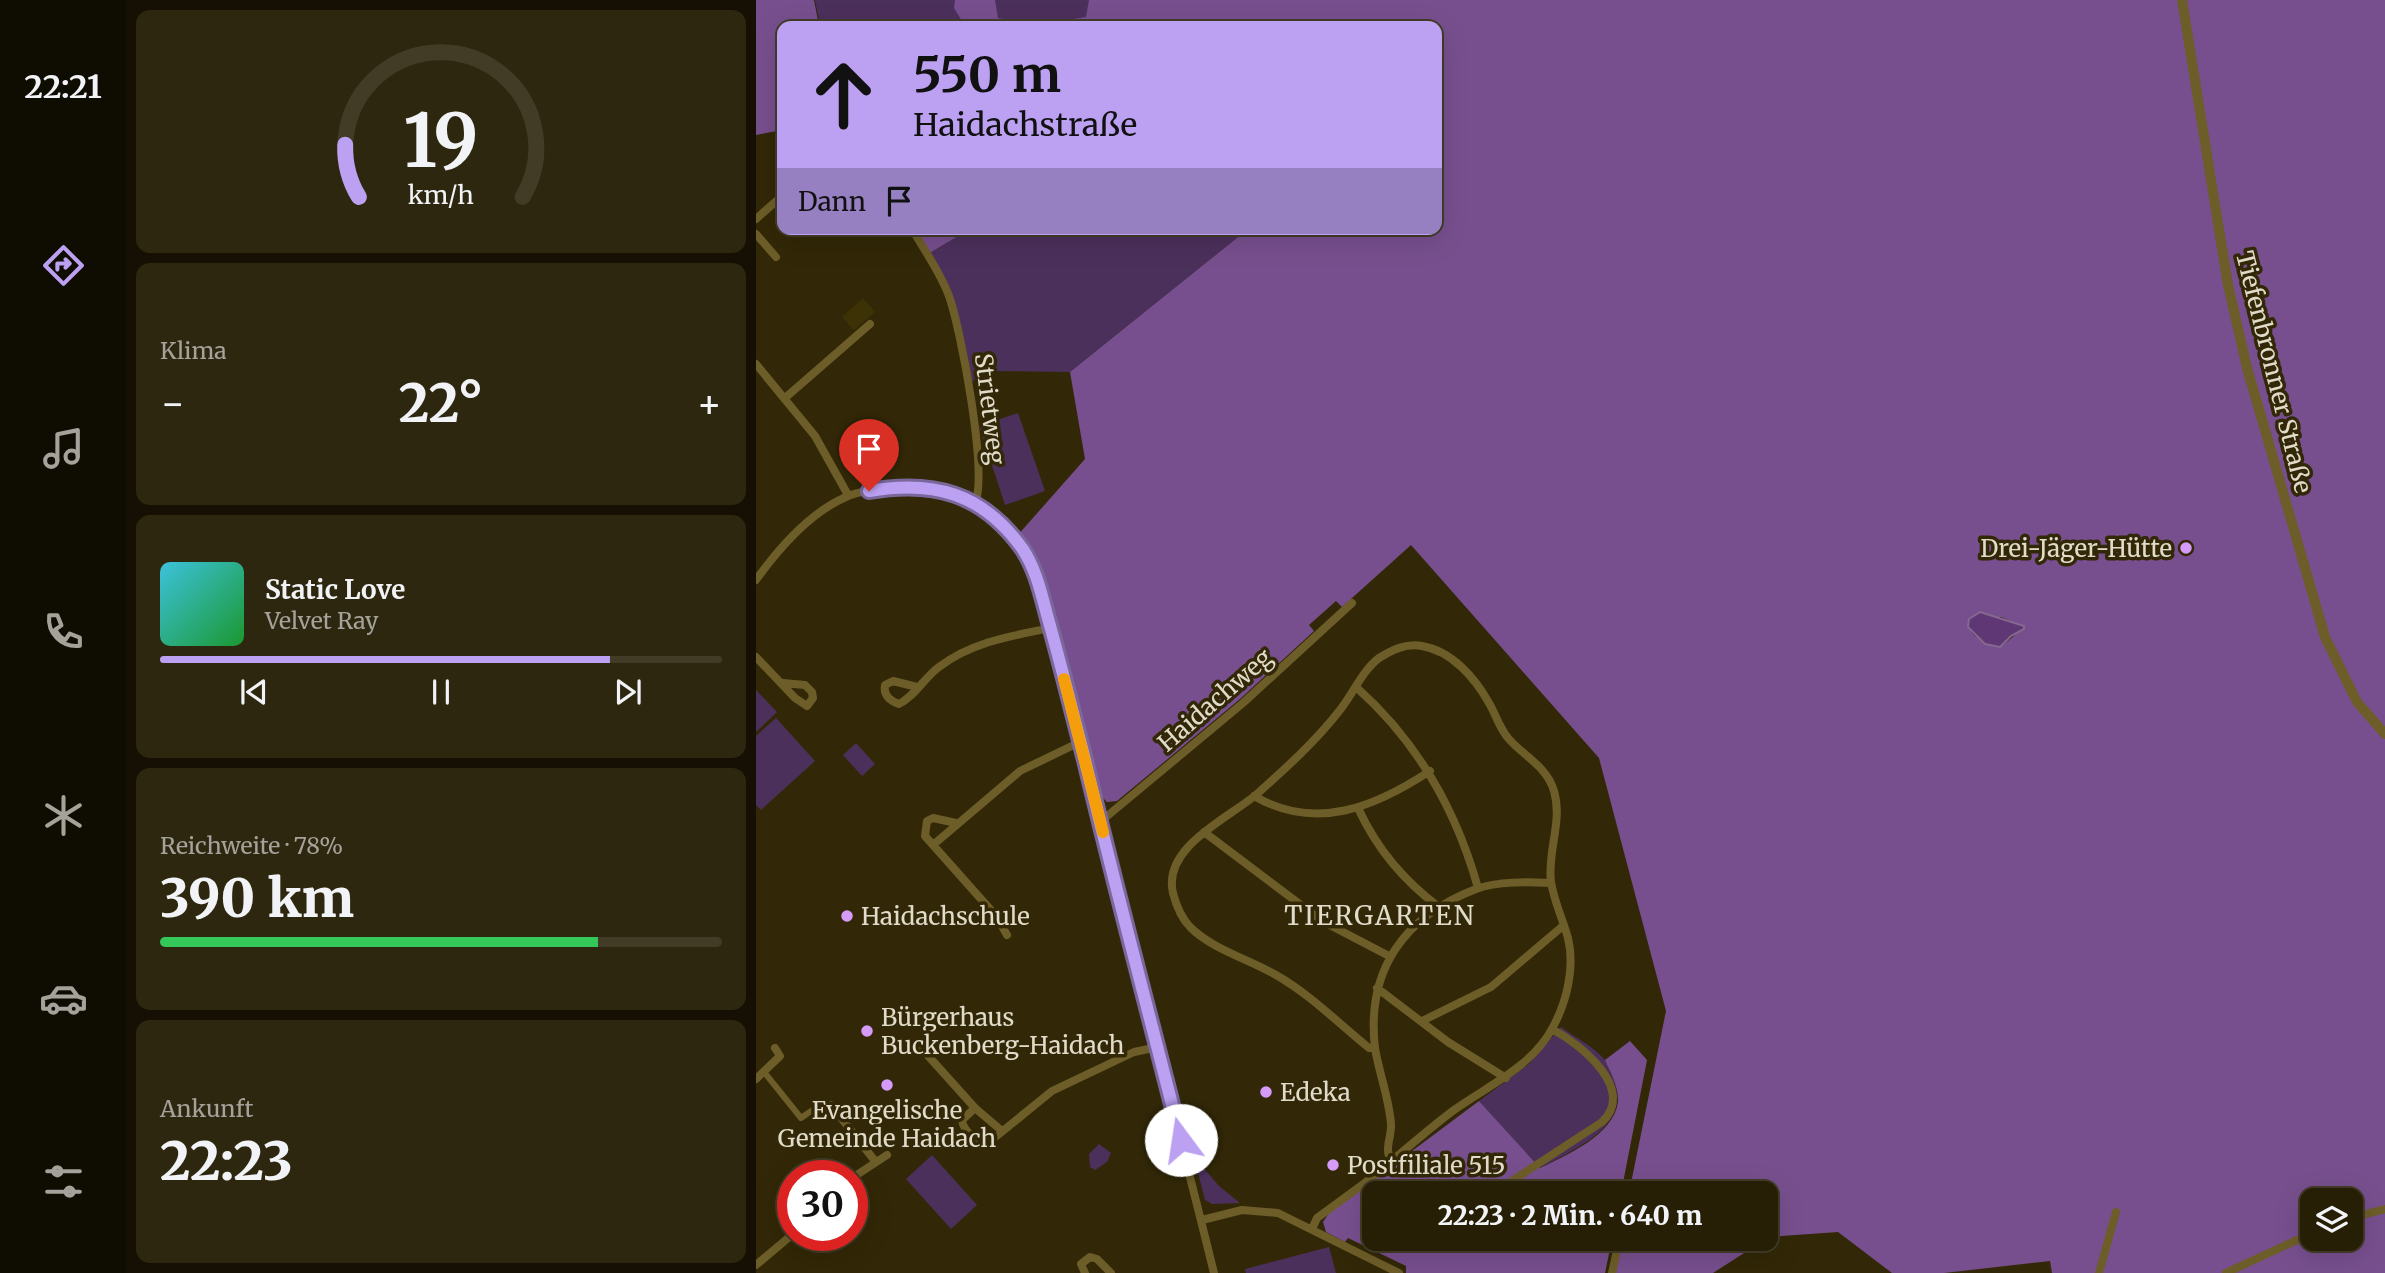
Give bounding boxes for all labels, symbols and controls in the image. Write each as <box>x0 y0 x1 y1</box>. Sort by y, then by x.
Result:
text: 550 m <box>913 44 1061 105</box>
icon: ahead <box>798 49 889 140</box>
text: 22:21 <box>24 67 102 107</box>
text: 19 <box>403 96 479 188</box>
text: Haidachstraße <box>913 105 1137 145</box>
text: km/h <box>408 179 474 211</box>
icon: arrive <box>880 182 918 220</box>
text: Dann <box>798 185 866 218</box>
icon: directions <box>39 241 88 290</box>
street label: Tiefenbronner Straße <box>2229 248 2319 496</box>
text: Klima <box>160 336 227 365</box>
street label: Strietweg <box>968 352 1012 467</box>
text: 22° <box>399 371 483 436</box>
text: − <box>160 380 185 427</box>
text: + <box>697 380 722 427</box>
pin <box>839 419 899 491</box>
icon: music <box>39 424 88 473</box>
icon: arrive <box>850 430 888 468</box>
place label: Drei-Jäger-Hütte <box>1980 533 2172 564</box>
marker: Drei-Jäger-Hütte <box>2178 540 2194 556</box>
text: Static Love <box>265 573 405 606</box>
text: Velvet Ray <box>265 606 378 635</box>
icon: phone <box>39 607 88 656</box>
street label: Haidachweg <box>1151 641 1279 758</box>
icon: previous <box>235 673 273 711</box>
icon: pause <box>422 673 460 711</box>
icon: next <box>609 673 647 711</box>
icon: climate <box>39 791 88 840</box>
text: Reichweite · 78% <box>160 831 343 860</box>
text: 390 km <box>160 866 354 931</box>
district label: TIERGARTEN <box>1284 899 1476 932</box>
place label: Haidachschule <box>861 901 1030 932</box>
marker: Haidachschule <box>839 908 855 924</box>
icon: car <box>39 974 88 1023</box>
place label: Bürgerhaus Buckenberg-Haidach <box>881 1002 1124 1061</box>
marker: Bürgerhaus Buckenberg-Haidach <box>859 1023 875 1039</box>
marker: Evangelische Gemeinde Haidach <box>879 1077 895 1093</box>
place label: Edeka <box>1280 1077 1351 1108</box>
marker: Edeka <box>1258 1084 1274 1100</box>
text: Ankunft <box>160 1094 253 1123</box>
place label: Evangelische Gemeinde Haidach <box>778 1095 996 1154</box>
position arrow <box>1144 1103 1218 1177</box>
text: 22:23 <box>160 1129 293 1194</box>
place label: Postfiliale 515 <box>1347 1150 1505 1181</box>
icon: filters <box>39 1157 88 1206</box>
marker: Postfiliale 515 <box>1325 1157 1341 1173</box>
speed limit sign: 30 <box>777 1160 868 1251</box>
map controls <box>2300 1188 2363 1251</box>
button: layers <box>2300 1188 2363 1251</box>
text: 22:23 · 2 Min. · 640 m <box>1438 1199 1702 1232</box>

